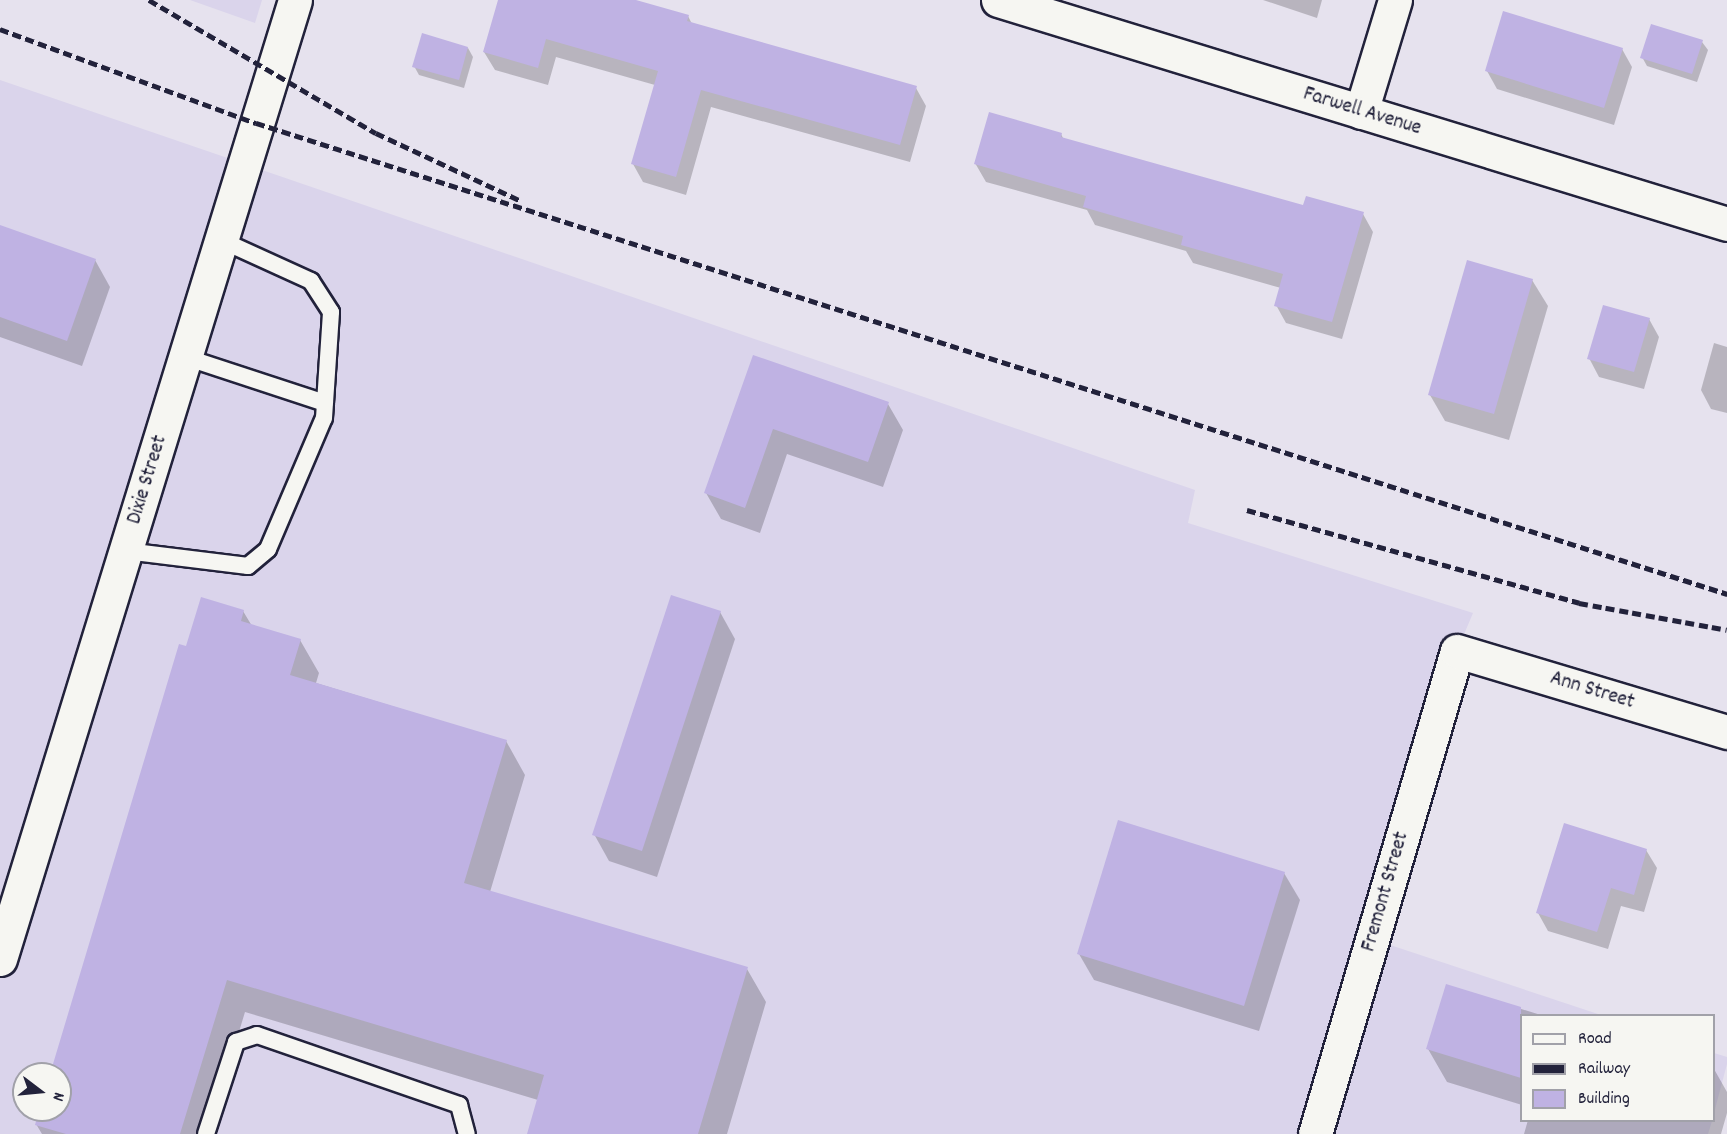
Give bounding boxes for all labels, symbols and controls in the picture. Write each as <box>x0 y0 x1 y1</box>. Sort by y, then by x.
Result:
street label: Farwell Avenue <box>1300 82 1424 142</box>
street label: Dixie Street <box>123 433 173 527</box>
street label: Ann Street <box>1547 666 1637 716</box>
street label: Fremont Street <box>1357 829 1415 955</box>
legend <box>1520 1014 1715 1122</box>
text: Road <box>1578 1027 1612 1052</box>
text: Railway <box>1578 1057 1630 1082</box>
north arrow <box>12 1062 72 1122</box>
text: Building <box>1578 1087 1630 1112</box>
text: N <box>46 1090 70 1104</box>

